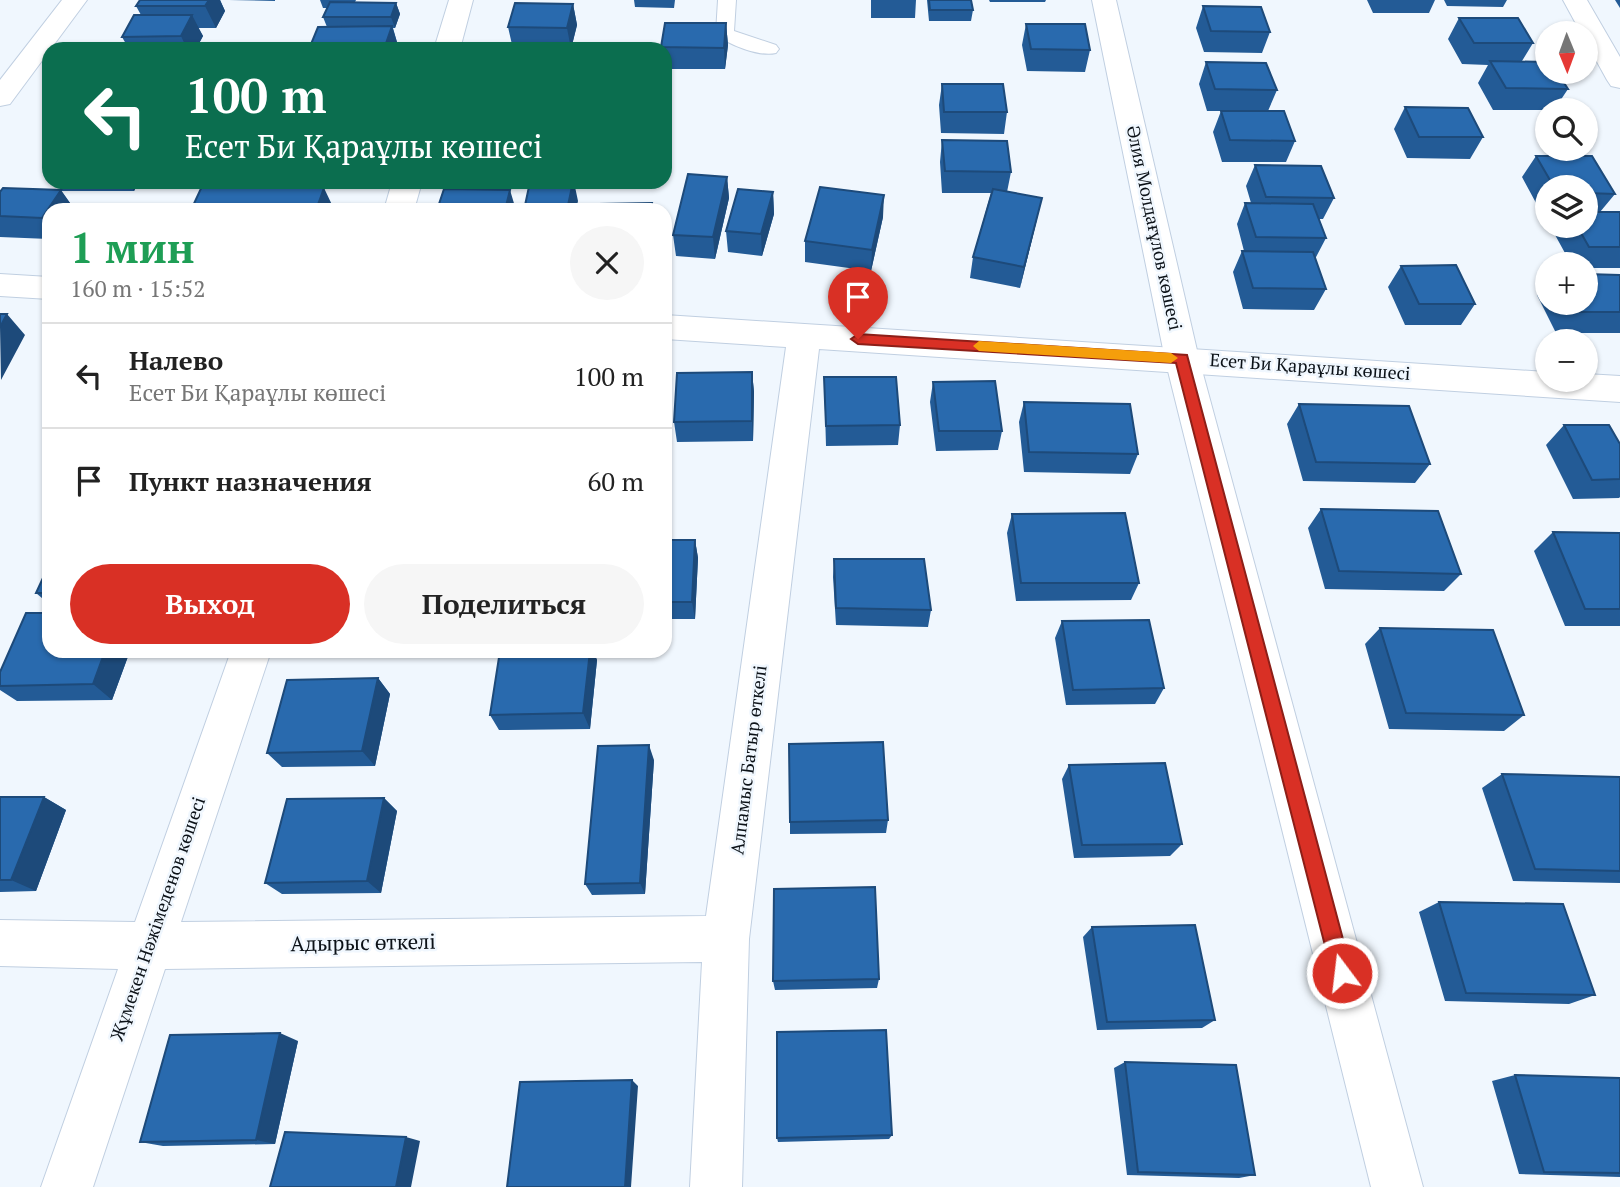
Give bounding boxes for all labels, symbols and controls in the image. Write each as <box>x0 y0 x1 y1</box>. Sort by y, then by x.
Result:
north arrow <box>1535 21 1598 84</box>
map controls <box>1535 21 1598 392</box>
text: 100 m <box>185 62 327 127</box>
icon: left <box>70 70 161 161</box>
button: search <box>1535 98 1598 161</box>
street label: Әлия Молдағұлов көшесі <box>1122 123 1188 332</box>
text: Есет Би Қараұлы көшесі <box>185 125 543 167</box>
button: layers <box>1535 175 1598 238</box>
text: 1 мин <box>70 219 195 275</box>
button: close <box>570 226 644 300</box>
button: + <box>1535 252 1598 315</box>
pin <box>828 267 888 339</box>
text: 160 m · 15:52 <box>70 273 205 304</box>
icon: arrive <box>839 278 877 316</box>
button: − <box>1535 329 1598 392</box>
text: Налево <box>129 343 223 377</box>
street label: Есет Би Қараұлы көшесі <box>1209 347 1411 385</box>
icon: left <box>70 357 108 395</box>
text: 100 m <box>574 359 644 393</box>
text: Есет Би Қараұлы көшесі <box>129 377 386 408</box>
icon: arrive <box>70 462 108 500</box>
text: Пункт назначения <box>129 464 372 498</box>
text: 60 m <box>588 464 644 498</box>
button: Выход <box>70 564 350 644</box>
button: Поделиться <box>364 564 644 644</box>
street label: Алпамыс Батыр өткелі <box>724 664 772 856</box>
street label: Жұмекен Нәжімеденов көшесі <box>104 793 210 1044</box>
street label: Адырыс өткелі <box>290 927 436 957</box>
position arrow <box>1305 936 1379 1010</box>

